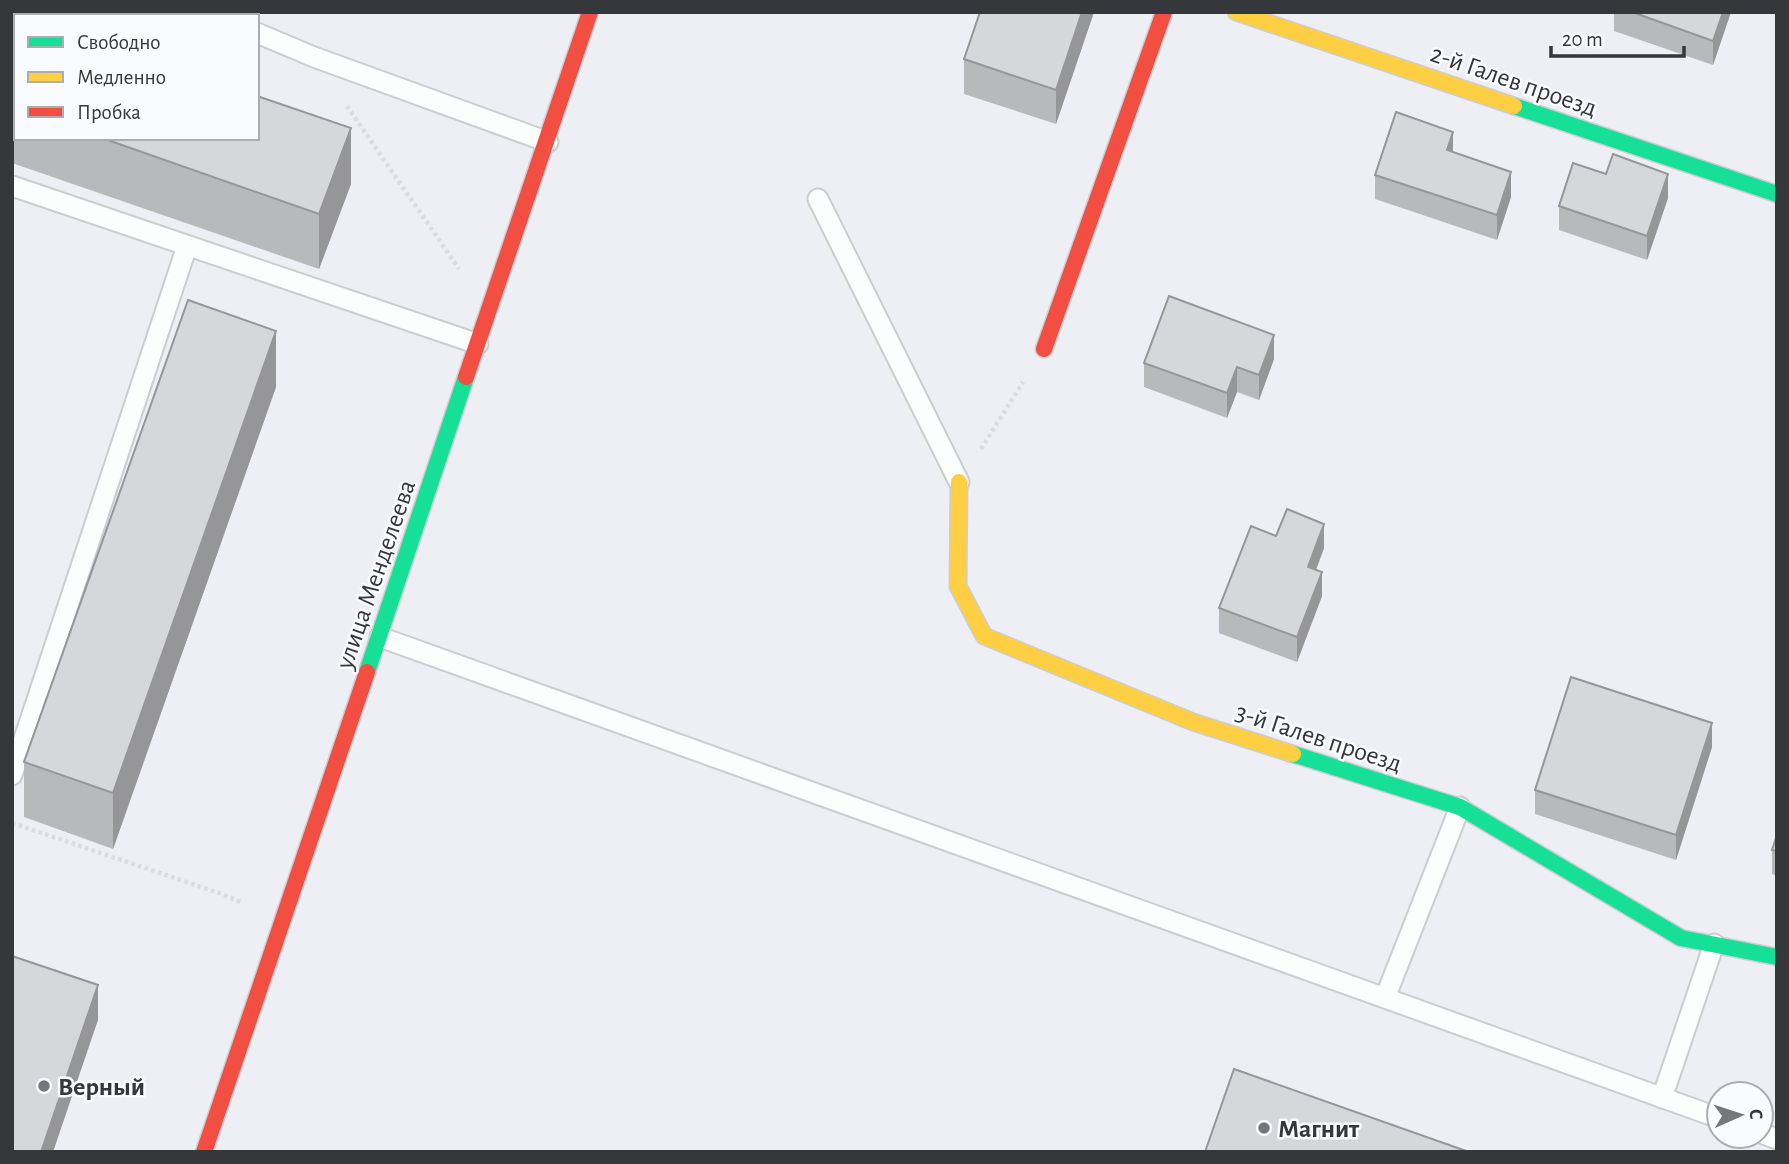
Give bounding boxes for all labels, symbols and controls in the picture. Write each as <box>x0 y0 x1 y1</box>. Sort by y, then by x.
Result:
legend <box>14 14 259 140</box>
scale bar <box>1551 14 1684 58</box>
text: 20 m <box>1562 29 1603 50</box>
text: Свободно <box>77 32 161 53</box>
street label: 2-й Галев проезд <box>1427 40 1600 122</box>
text: Медленно <box>77 67 166 88</box>
text: Пробка <box>77 102 141 123</box>
street label: улица Менделеева <box>331 476 420 673</box>
street label: 3-й Галев проезд <box>1232 699 1405 777</box>
place label: Верный <box>58 1074 145 1100</box>
marker: Верный <box>36 1078 52 1094</box>
north arrow <box>1705 1080 1775 1150</box>
text: С <box>1746 1108 1765 1120</box>
place label: Магнит <box>1278 1116 1360 1142</box>
marker: Магнит <box>1256 1120 1272 1136</box>

